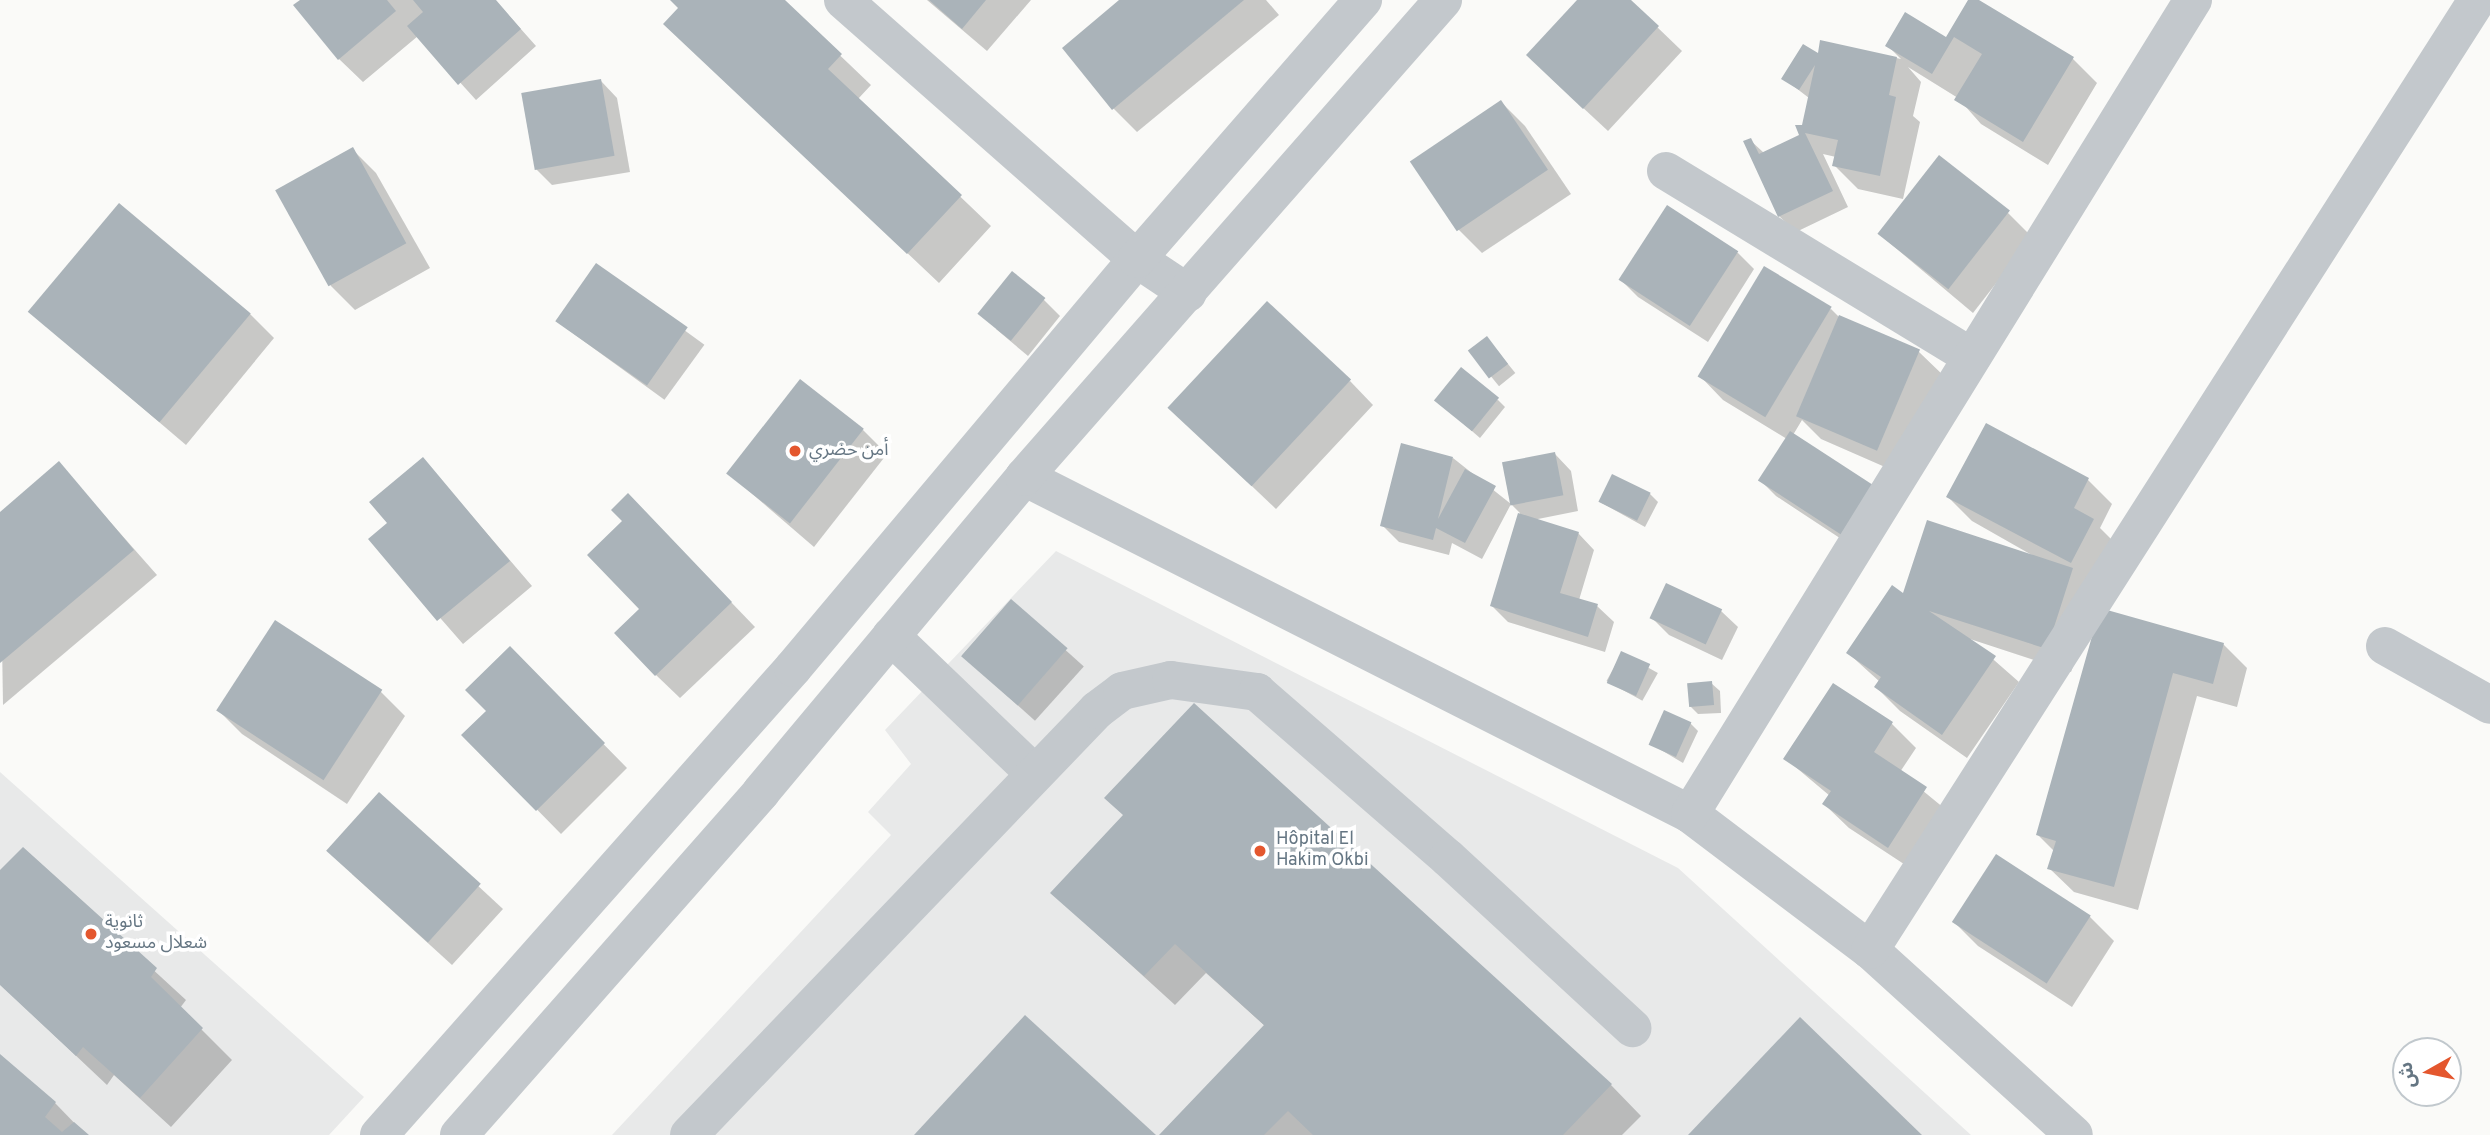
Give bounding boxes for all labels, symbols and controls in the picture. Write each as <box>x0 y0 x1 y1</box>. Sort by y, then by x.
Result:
place label: أمن حضري <box>809 440 889 462</box>
marker: أمن حضري <box>787 443 803 459</box>
place label: Hôpital El Hakim Okbi <box>1276 830 1369 872</box>
marker: Hôpital El Hakim Okbi <box>1250 841 1270 861</box>
place label: ثانوية شعلال مسعود <box>105 913 207 956</box>
marker: ثانوية شعلال مسعود <box>83 926 99 942</box>
north arrow <box>2392 1037 2462 1107</box>
text: ش <box>2394 1060 2422 1090</box>

